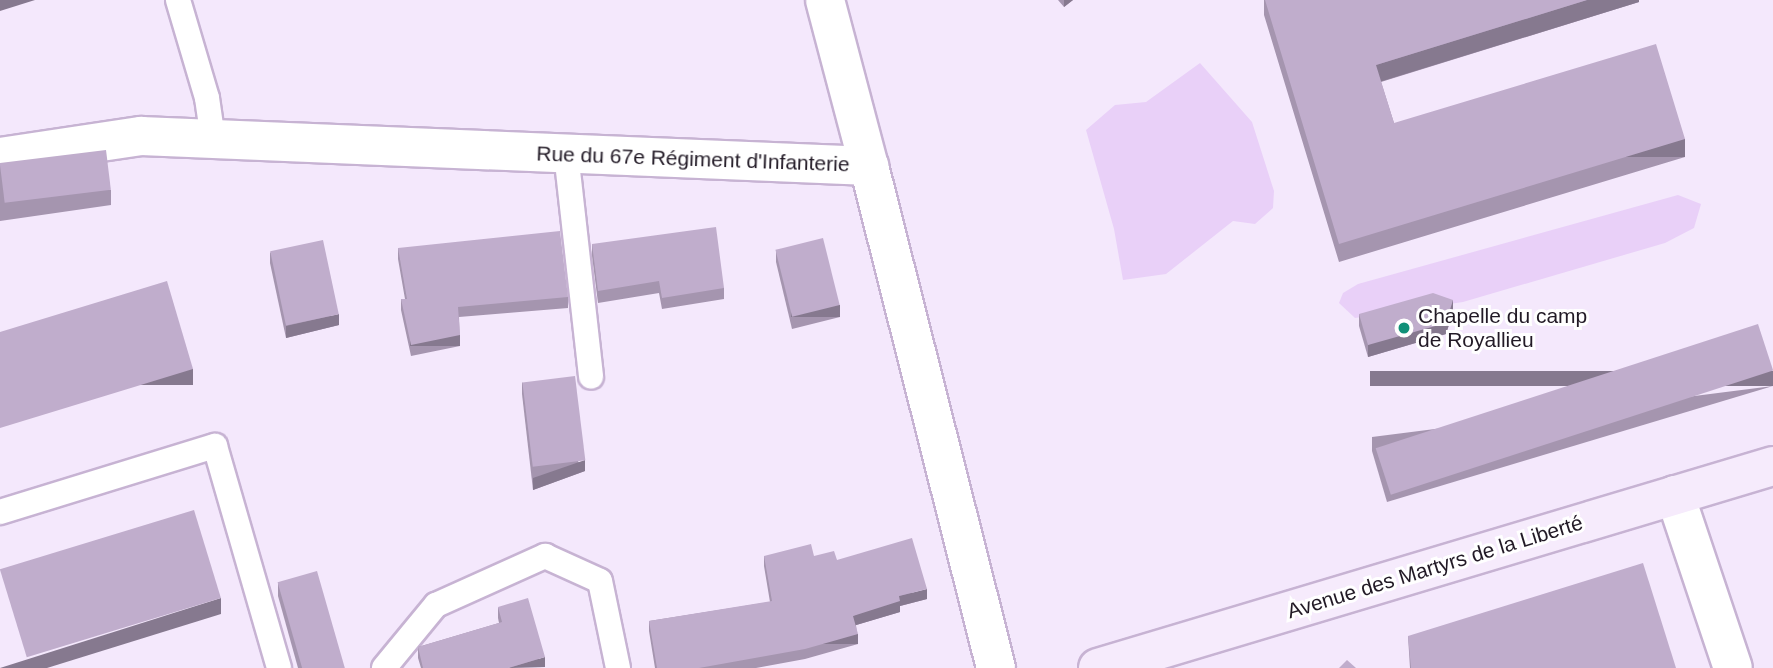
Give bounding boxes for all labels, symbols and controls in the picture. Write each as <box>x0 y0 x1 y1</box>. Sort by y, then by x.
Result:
street label: Rue du 67e Régiment d'Infanterie <box>536 141 850 177</box>
place label: Chapelle du camp de Royallieu <box>1418 303 1587 353</box>
marker: Chapelle du camp de Royallieu <box>1396 320 1412 336</box>
street label: Avenue des Martyrs de la Liberté <box>1284 510 1586 624</box>

